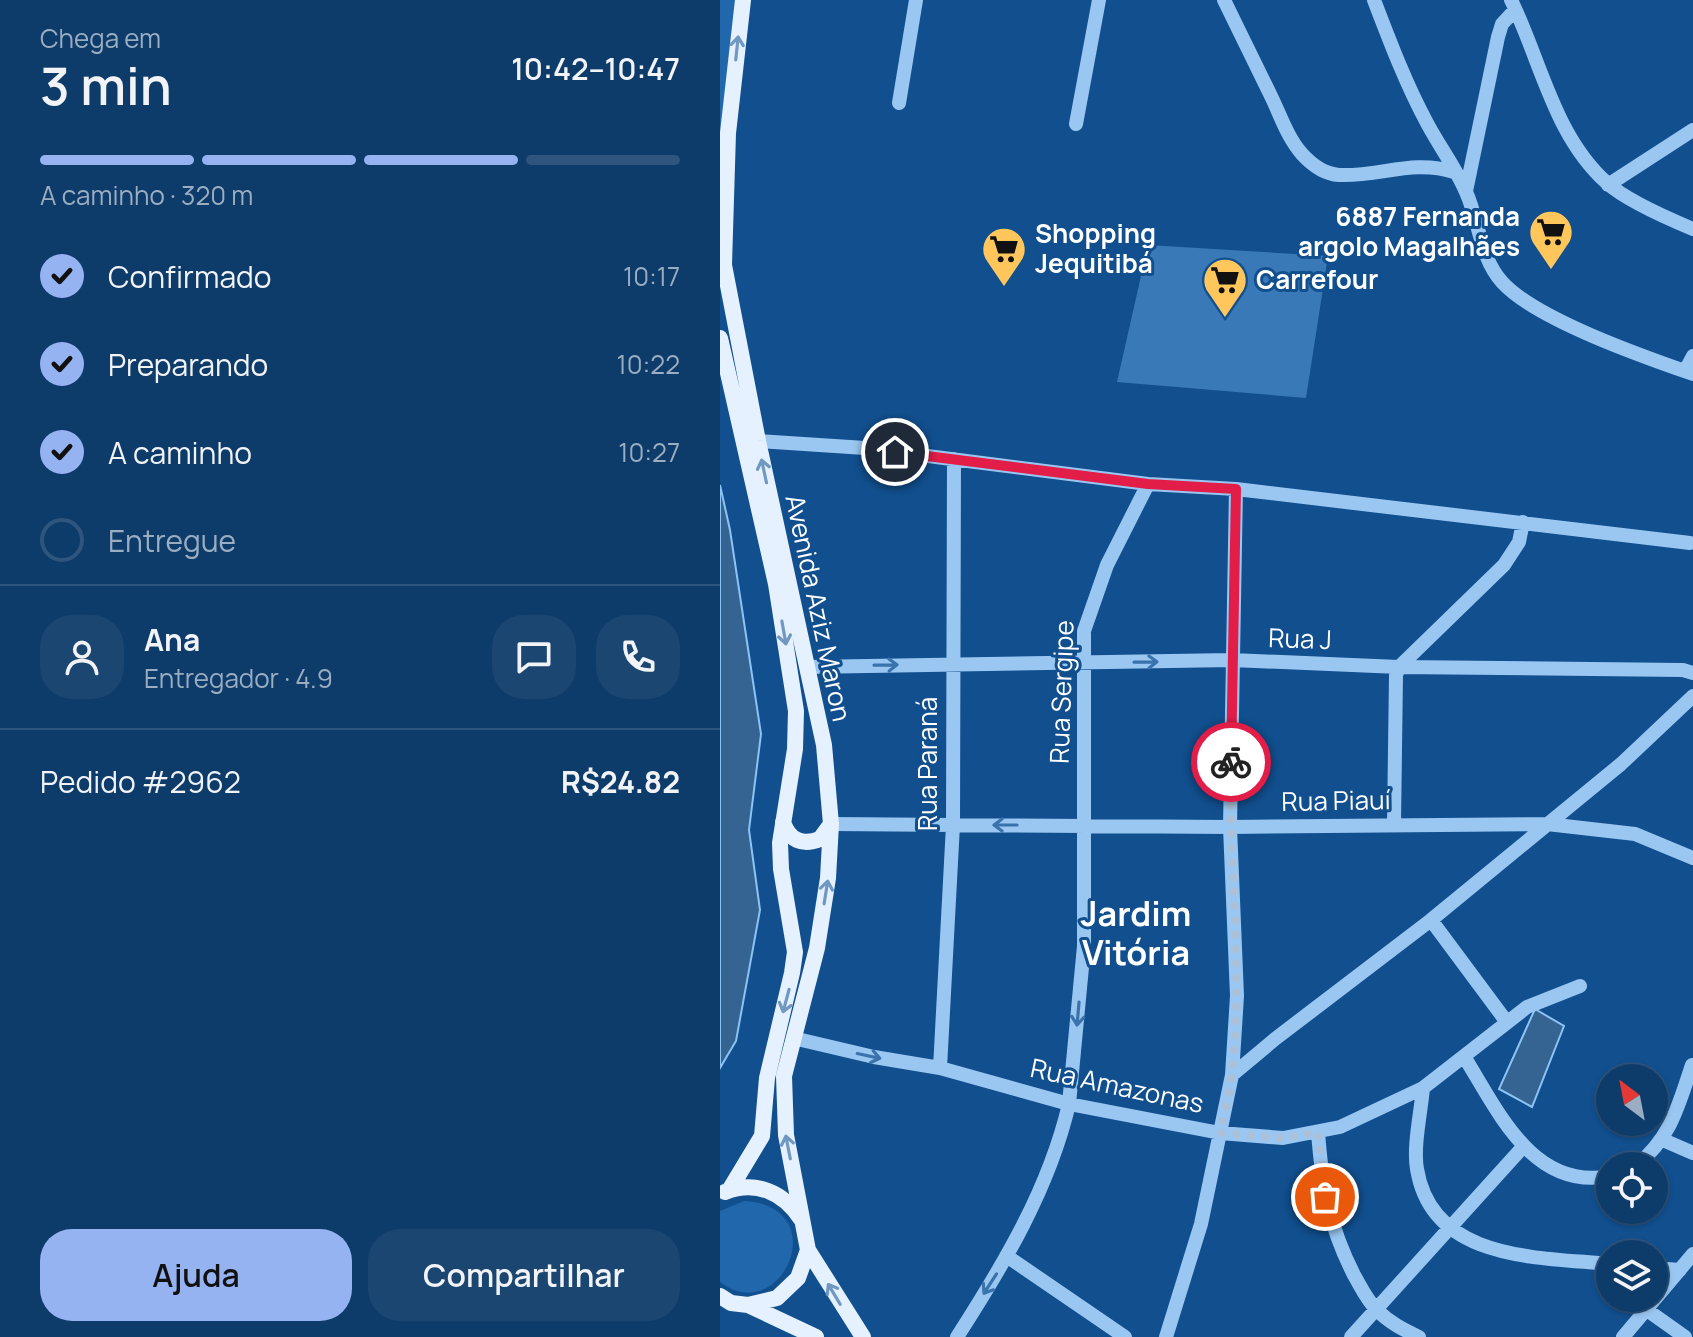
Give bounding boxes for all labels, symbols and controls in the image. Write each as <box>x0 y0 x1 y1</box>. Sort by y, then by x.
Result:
text: Chega em <box>40 20 161 56</box>
one-way arrow <box>730 35 745 61</box>
text: 10:42–10:47 <box>511 48 680 89</box>
text: 3 min <box>40 50 172 121</box>
text: A caminho · 320 m <box>40 177 253 213</box>
place label: 6887 Fernanda argolo Magalhães <box>1298 198 1520 264</box>
supermarket icon: 6887 Fernanda argolo Magalhães <box>1527 208 1575 271</box>
place label: Shopping Jequitibá <box>1035 215 1156 281</box>
supermarket icon: Shopping Jequitibá <box>980 225 1028 288</box>
icon: check <box>40 254 84 298</box>
text: Confirmado <box>108 256 272 297</box>
supermarket icon: Carrefour <box>1201 256 1249 319</box>
text: 10:17 <box>623 258 680 294</box>
place label: Carrefour <box>1256 261 1378 297</box>
icon: check <box>40 342 84 386</box>
text: Preparando <box>108 344 268 385</box>
text: 10:22 <box>617 346 680 382</box>
pin <box>861 418 929 486</box>
icon: check <box>40 430 84 474</box>
icon: home <box>873 430 917 474</box>
text: A caminho <box>108 432 252 473</box>
text: 10:27 <box>618 434 680 470</box>
one-way arrow <box>756 459 771 484</box>
street label: Avenida Aziz Maron <box>777 491 861 725</box>
text: Entregue <box>108 520 236 561</box>
button: person <box>40 615 124 699</box>
button: chat <box>492 615 576 699</box>
button: phone <box>596 615 680 699</box>
text: Ana <box>144 619 200 660</box>
street label: Rua J <box>1268 619 1332 657</box>
one-way arrow <box>778 620 793 645</box>
street label: Rua Sergipe <box>1041 620 1081 764</box>
one-way arrow <box>1132 654 1159 669</box>
one-way arrow <box>872 657 899 673</box>
text: Entregador · 4.9 <box>144 660 333 696</box>
street label: Rua Paraná <box>909 697 945 831</box>
courier <box>1191 722 1271 802</box>
icon: bike <box>1209 740 1253 784</box>
text: Pedido #2962 <box>40 761 241 802</box>
text: R$24.82 <box>561 761 680 802</box>
street label: Rua Piauí <box>1281 781 1391 819</box>
one-way arrow <box>992 817 1019 833</box>
one-way arrow <box>819 880 834 905</box>
district label: Jardim Vitória <box>1081 890 1191 975</box>
one-way arrow <box>778 987 793 1013</box>
one-way arrow <box>1070 1000 1085 1027</box>
one-way arrow <box>855 1049 881 1064</box>
street label: Rua Amazonas <box>1027 1049 1207 1121</box>
north arrow <box>1596 1064 1668 1136</box>
map controls <box>1596 1064 1668 1312</box>
one-way arrow <box>780 1134 795 1160</box>
button: locate <box>1596 1152 1668 1224</box>
pin <box>1291 1163 1359 1231</box>
icon: bag <box>1303 1175 1347 1219</box>
button: Ajuda <box>40 1229 352 1321</box>
button: Compartilhar <box>368 1229 680 1321</box>
button: layers <box>1596 1240 1668 1312</box>
one-way arrow <box>982 1272 998 1295</box>
one-way arrow <box>826 1283 842 1306</box>

